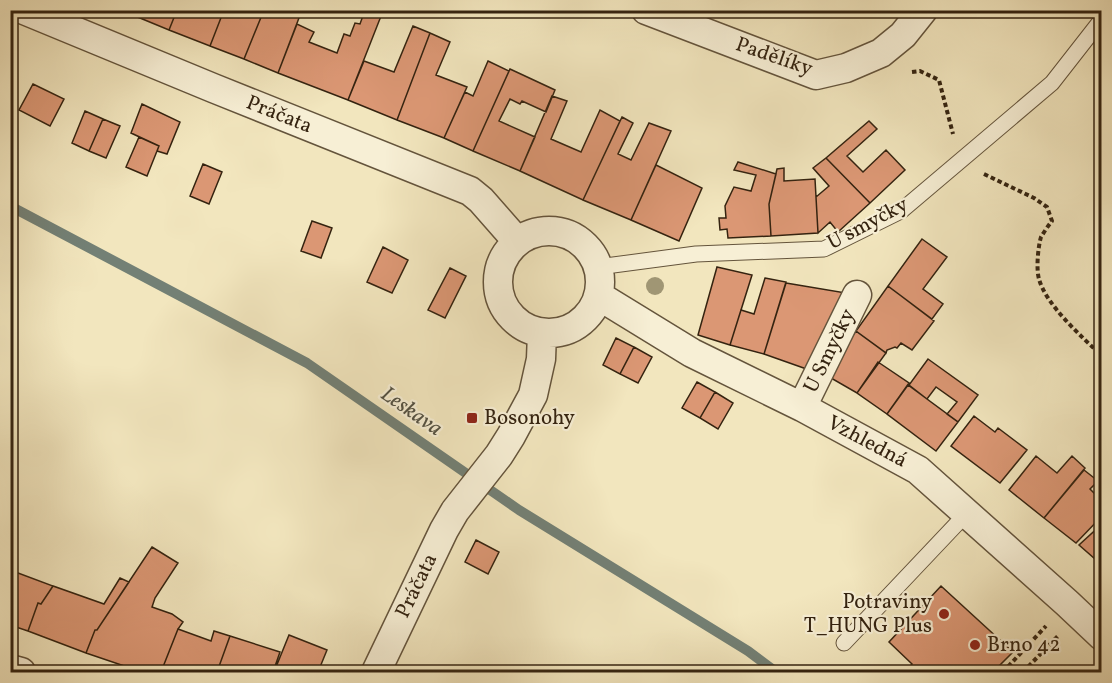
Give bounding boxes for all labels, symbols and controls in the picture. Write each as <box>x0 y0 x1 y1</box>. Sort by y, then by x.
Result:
street label: Padělíky <box>732 30 817 84</box>
street label: Práčata <box>242 89 316 141</box>
street label: U smyčky <box>822 190 914 257</box>
street label: U Smyčky <box>797 303 863 398</box>
water label: Leskava <box>374 379 448 445</box>
place label: Bosonohy <box>484 404 576 433</box>
street label: Vzhledná <box>822 409 912 475</box>
marker: Bosonohy <box>465 411 479 425</box>
street label: Práčata <box>389 549 445 623</box>
place label: Potraviny T_HUNG Plus <box>804 588 933 641</box>
marker: Potraviny T_HUNG Plus <box>937 607 951 621</box>
place label: Brno 42 <box>987 631 1061 660</box>
marker: Brno 42 <box>968 638 982 652</box>

